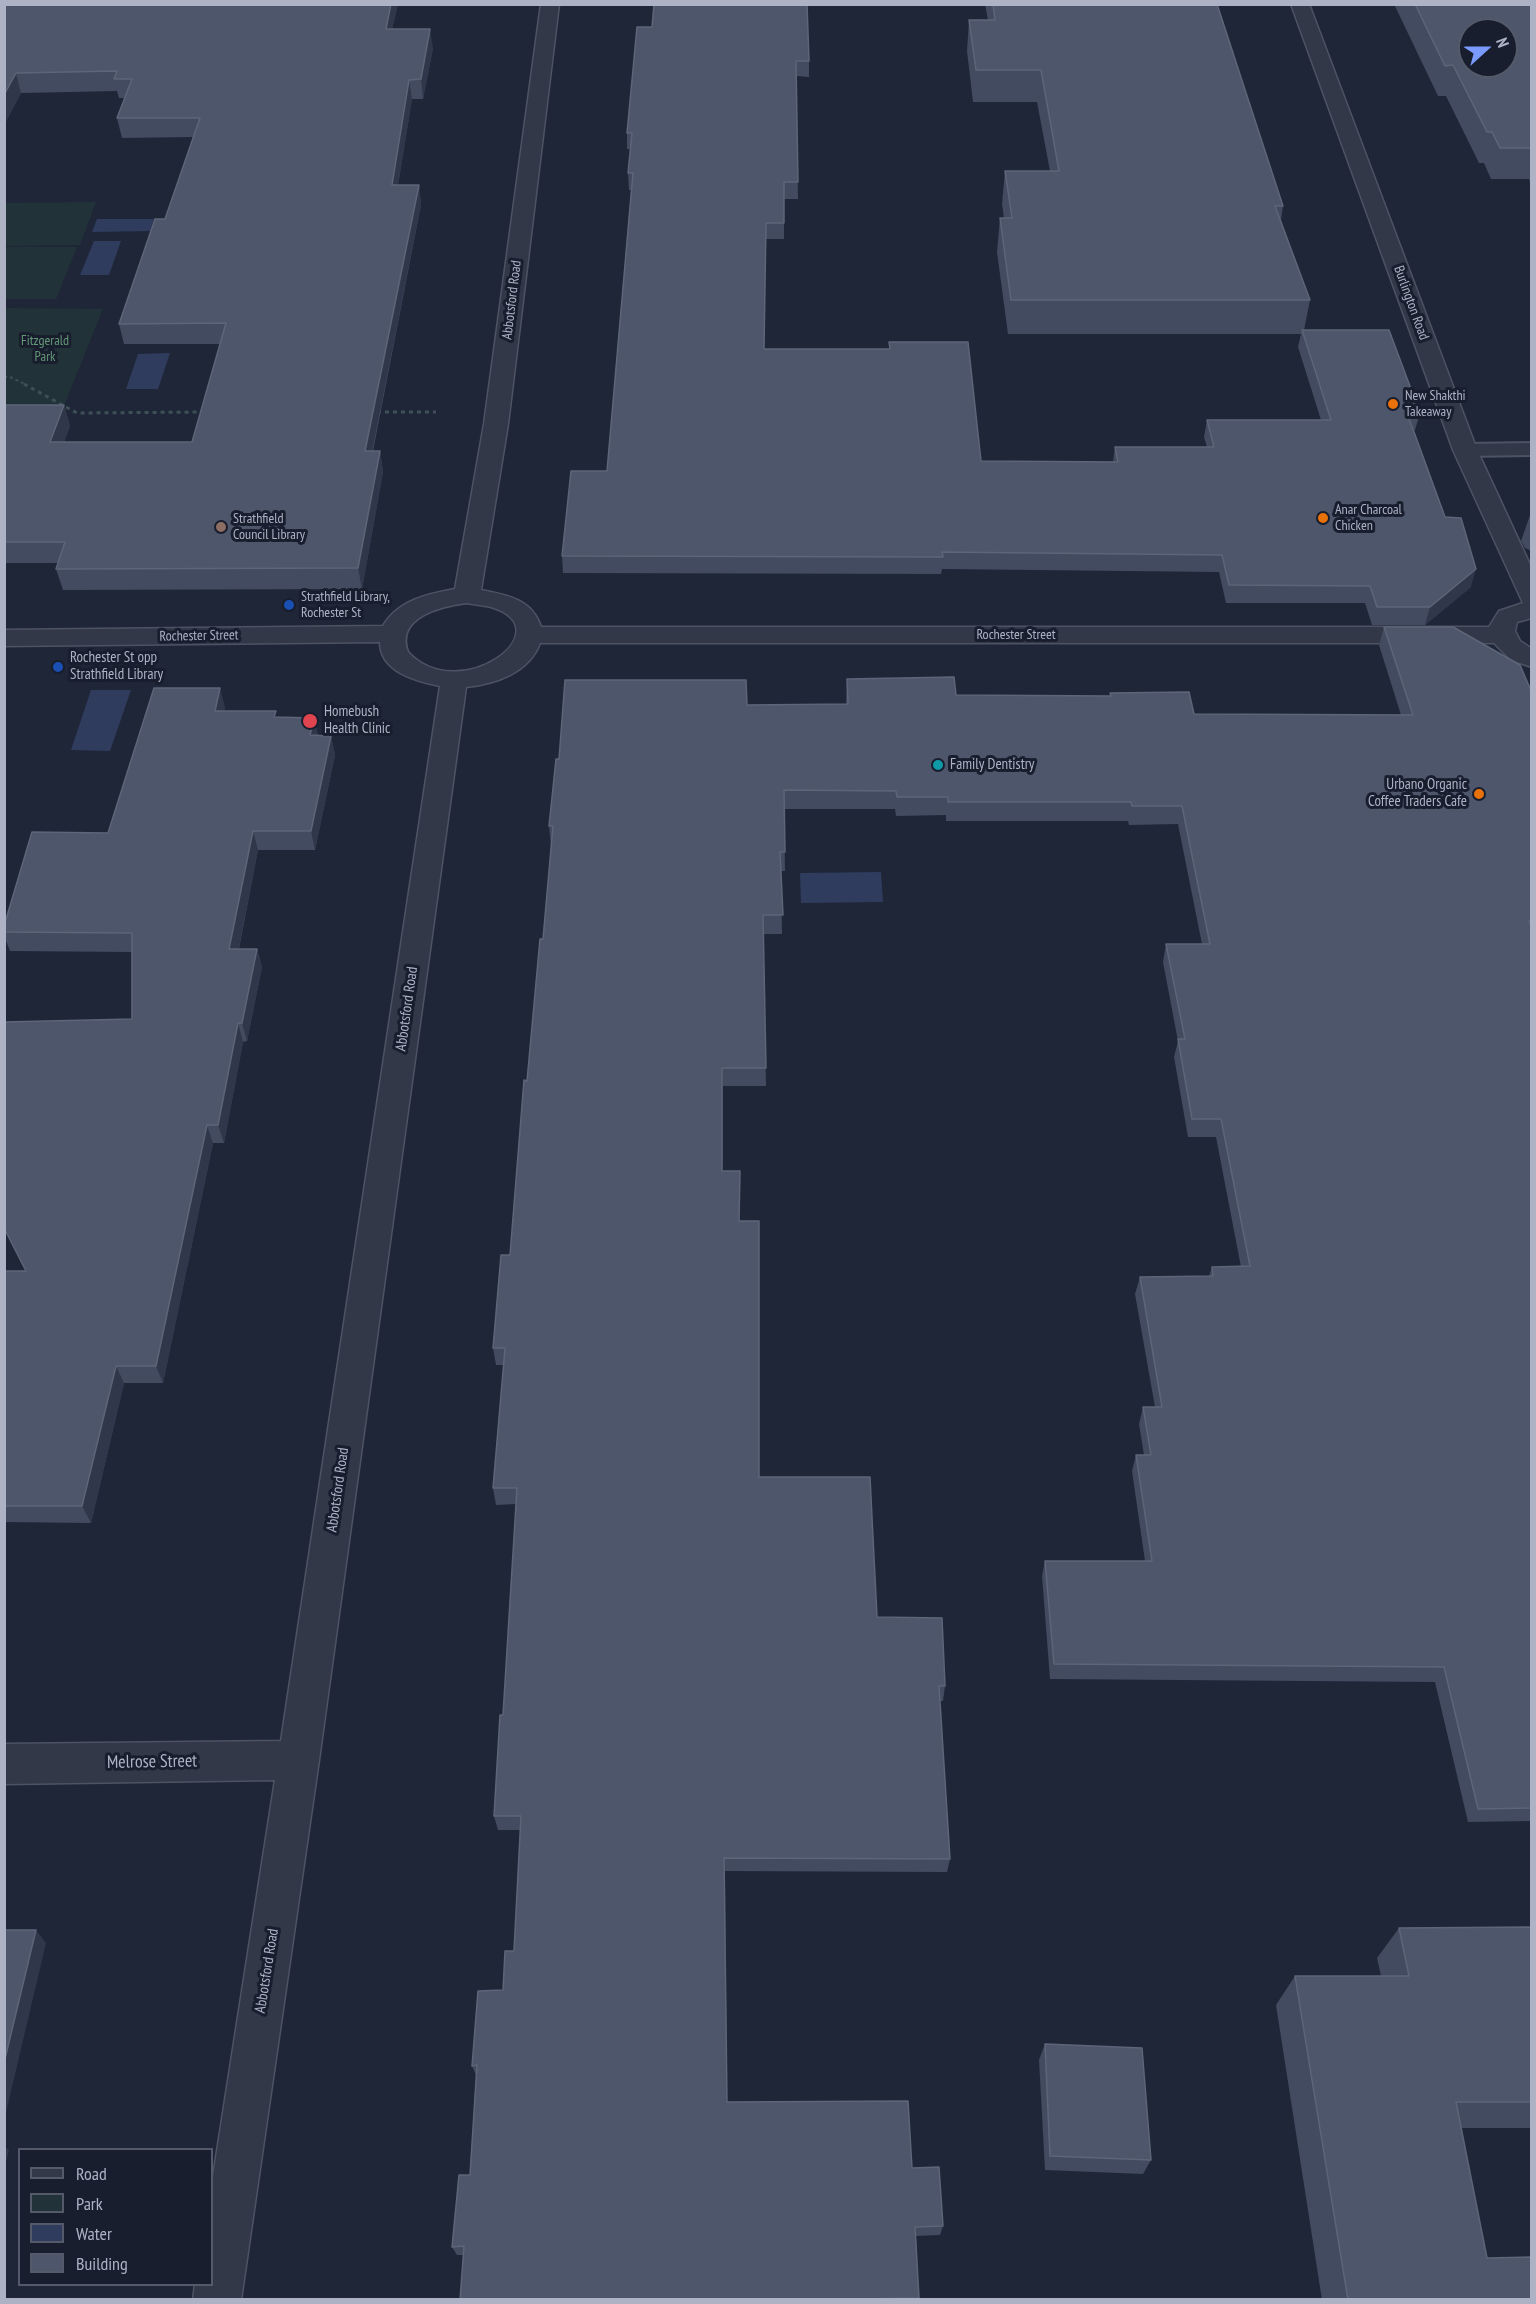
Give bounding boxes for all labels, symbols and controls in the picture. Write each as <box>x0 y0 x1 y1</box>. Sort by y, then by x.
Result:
north arrow <box>1458 18 1518 78</box>
text: N <box>1492 35 1514 50</box>
street label: Abbotsford Road <box>499 259 525 341</box>
street label: Burlington Road <box>1390 264 1432 342</box>
park label: Fitzgerald Park <box>21 333 69 366</box>
place label: New Shakthi Takeaway <box>1405 388 1466 420</box>
marker: New Shakthi Takeaway <box>1386 397 1400 411</box>
place label: Anar Charcoal Chicken <box>1335 502 1402 534</box>
place label: Strathfield Council Library <box>233 511 305 544</box>
marker: Anar Charcoal Chicken <box>1316 511 1330 525</box>
marker: Strathfield Council Library <box>214 520 228 534</box>
place label: Strathfield Library, Rochester St <box>301 589 390 622</box>
marker: Strathfield Library, Rochester St <box>282 598 296 612</box>
street label: Rochester Street <box>159 627 239 645</box>
street label: Rochester Street <box>976 627 1056 643</box>
place label: Rochester St opp Strathfield Library <box>70 649 163 684</box>
marker: Rochester St opp Strathfield Library <box>51 660 65 674</box>
place label: Homebush Health Clinic <box>324 703 390 738</box>
marker: Homebush Health Clinic <box>301 712 319 730</box>
place label: Family Dentistry <box>950 756 1035 774</box>
marker: Family Dentistry <box>931 758 945 772</box>
place label: Urbano Organic Coffee Traders Cafe <box>1368 776 1467 811</box>
marker: Urbano Organic Coffee Traders Cafe <box>1472 787 1486 801</box>
street label: Abbotsford Road <box>392 965 422 1053</box>
street label: Abbotsford Road <box>323 1446 353 1534</box>
street label: Melrose Street <box>107 1750 197 1774</box>
street label: Abbotsford Road <box>251 1927 283 2015</box>
legend <box>18 2148 213 2286</box>
text: Road <box>76 2162 107 2185</box>
text: Park <box>76 2192 103 2215</box>
text: Water <box>76 2222 112 2245</box>
text: Building <box>76 2252 128 2275</box>

